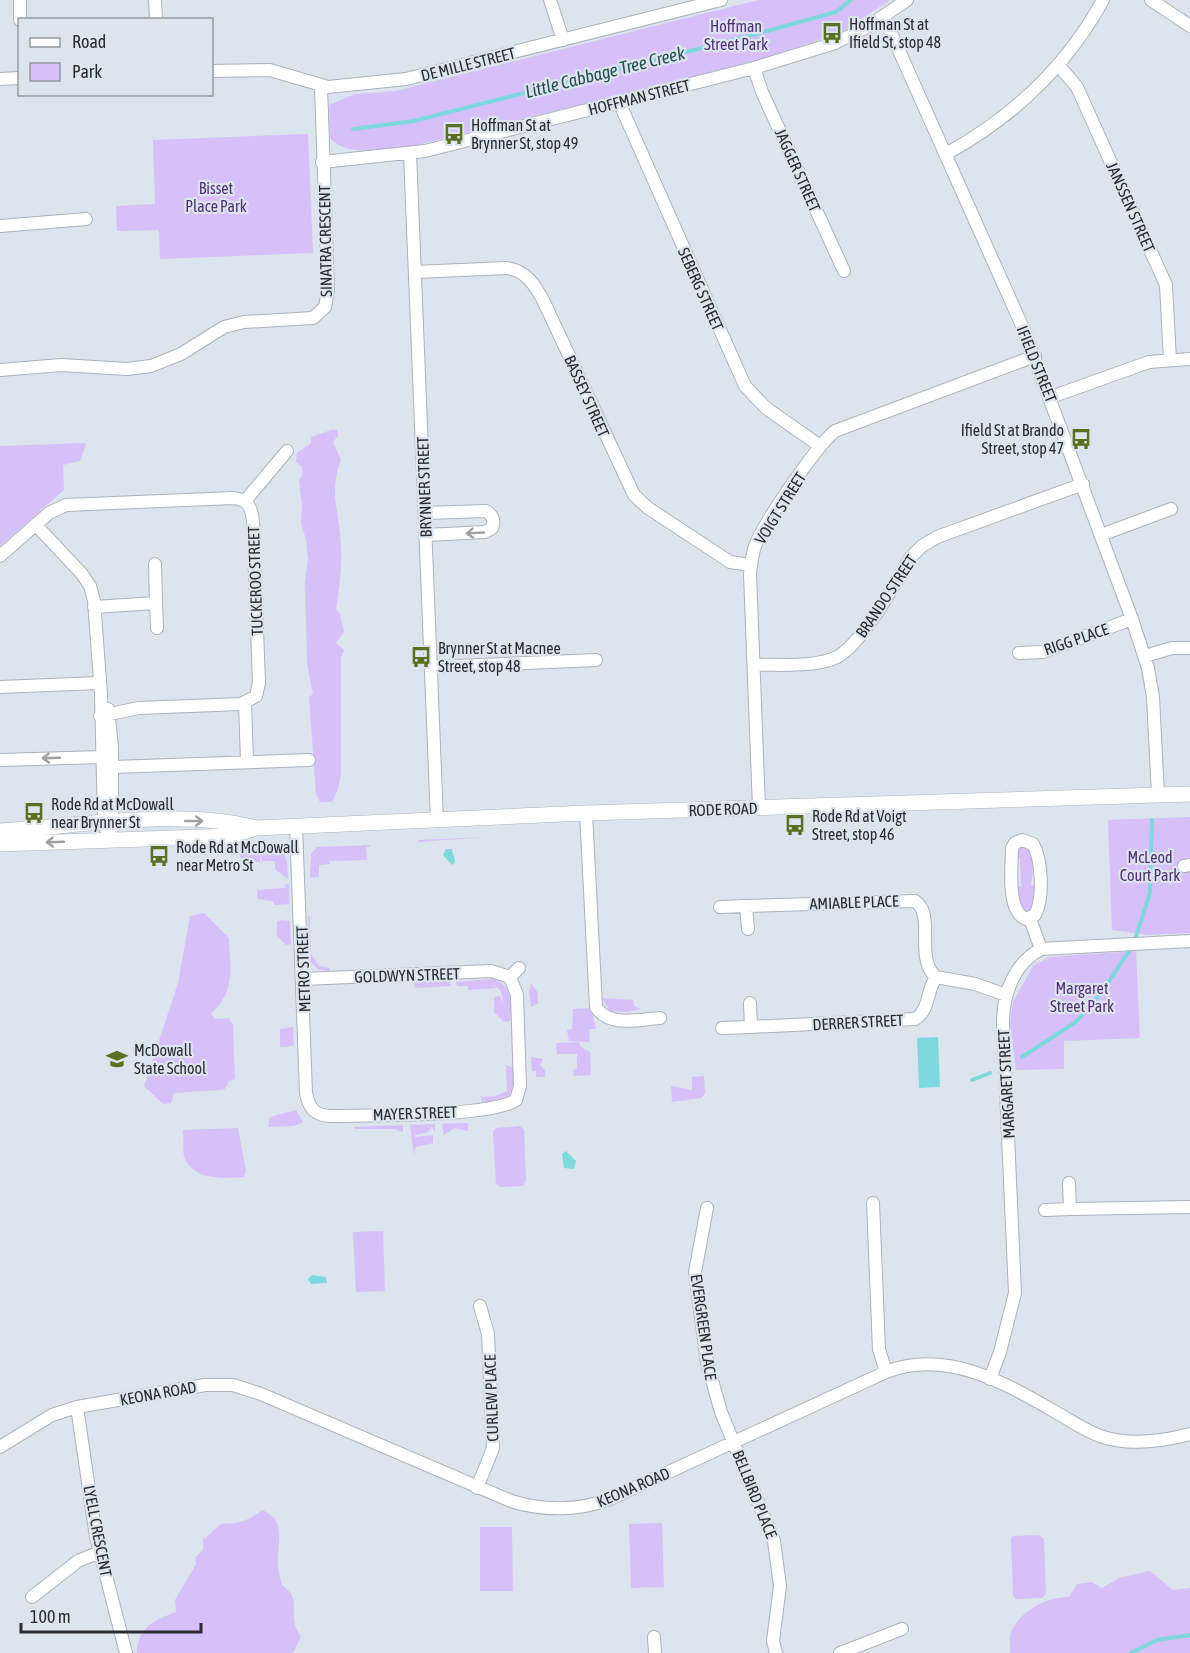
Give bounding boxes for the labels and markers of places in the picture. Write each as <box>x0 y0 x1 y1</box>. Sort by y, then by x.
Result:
place label: Hoffman St at Ifield St, stop 48 <box>849 15 941 52</box>
bus stop icon: Hoffman St at Ifield St, stop 48 <box>820 21 844 45</box>
place label: Hoffman St at Brynner St, stop 49 <box>471 116 578 153</box>
bus stop icon: Hoffman St at Brynner St, stop 49 <box>442 122 466 146</box>
place label: Ifield St at Brando Street, stop 47 <box>961 421 1064 458</box>
bus stop icon: Ifield St at Brando Street, stop 47 <box>1069 427 1093 451</box>
place label: Brynner St at Macnee Street, stop 48 <box>438 639 561 676</box>
bus stop icon: Brynner St at Macnee Street, stop 48 <box>409 645 433 669</box>
place label: Rode Rd at McDowall near Brynner St <box>51 795 175 832</box>
bus stop icon: Rode Rd at McDowall near Brynner St <box>22 801 46 825</box>
place label: Rode Rd at Voigt Street, stop 46 <box>812 807 907 844</box>
bus stop icon: Rode Rd at Voigt Street, stop 46 <box>783 813 807 837</box>
place label: Rode Rd at McDowall near Metro St <box>176 838 300 874</box>
bus stop icon: Rode Rd at McDowall near Metro St <box>147 844 171 868</box>
place label: McDowall State School <box>134 1041 207 1077</box>
school or university icon: McDowall State School <box>105 1047 129 1071</box>

